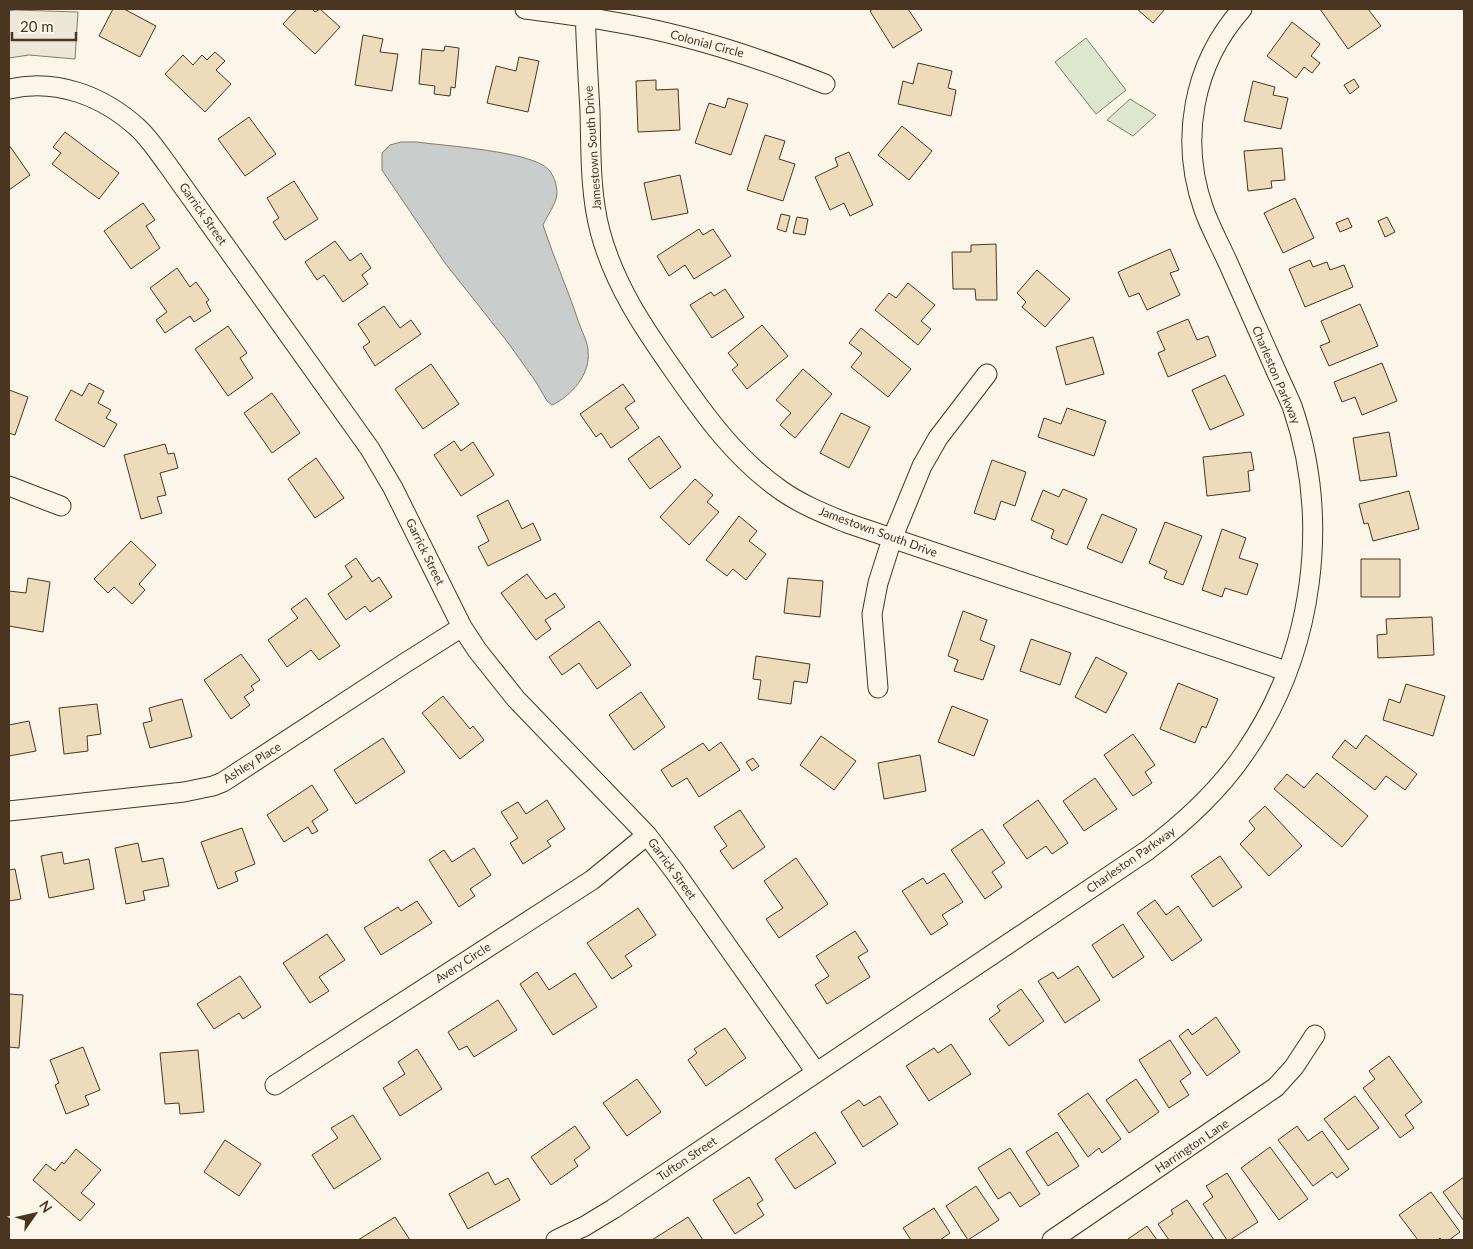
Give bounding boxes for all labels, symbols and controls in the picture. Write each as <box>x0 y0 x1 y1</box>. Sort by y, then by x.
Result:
scale bar <box>12 10 76 42</box>
text: 20 m <box>20 17 54 35</box>
street label: Colonial Circle <box>669 26 746 61</box>
street label: Jamestown South Drive <box>581 85 604 211</box>
street label: Garrick Street <box>176 180 231 248</box>
street label: Charleston Parkway <box>1249 324 1304 427</box>
street label: Jamestown South Drive <box>817 503 939 560</box>
street label: Garrick Street <box>403 516 448 588</box>
street label: Ashley Place <box>220 739 284 786</box>
street label: Charleston Parkway <box>1083 823 1179 896</box>
street label: Garrick Street <box>645 835 700 903</box>
street label: Avery Circle <box>432 939 493 986</box>
street label: Harrington Lane <box>1152 1115 1231 1176</box>
street label: Tufton Street <box>654 1133 720 1184</box>
north arrow <box>10 1189 60 1239</box>
text: N <box>36 1197 56 1216</box>

